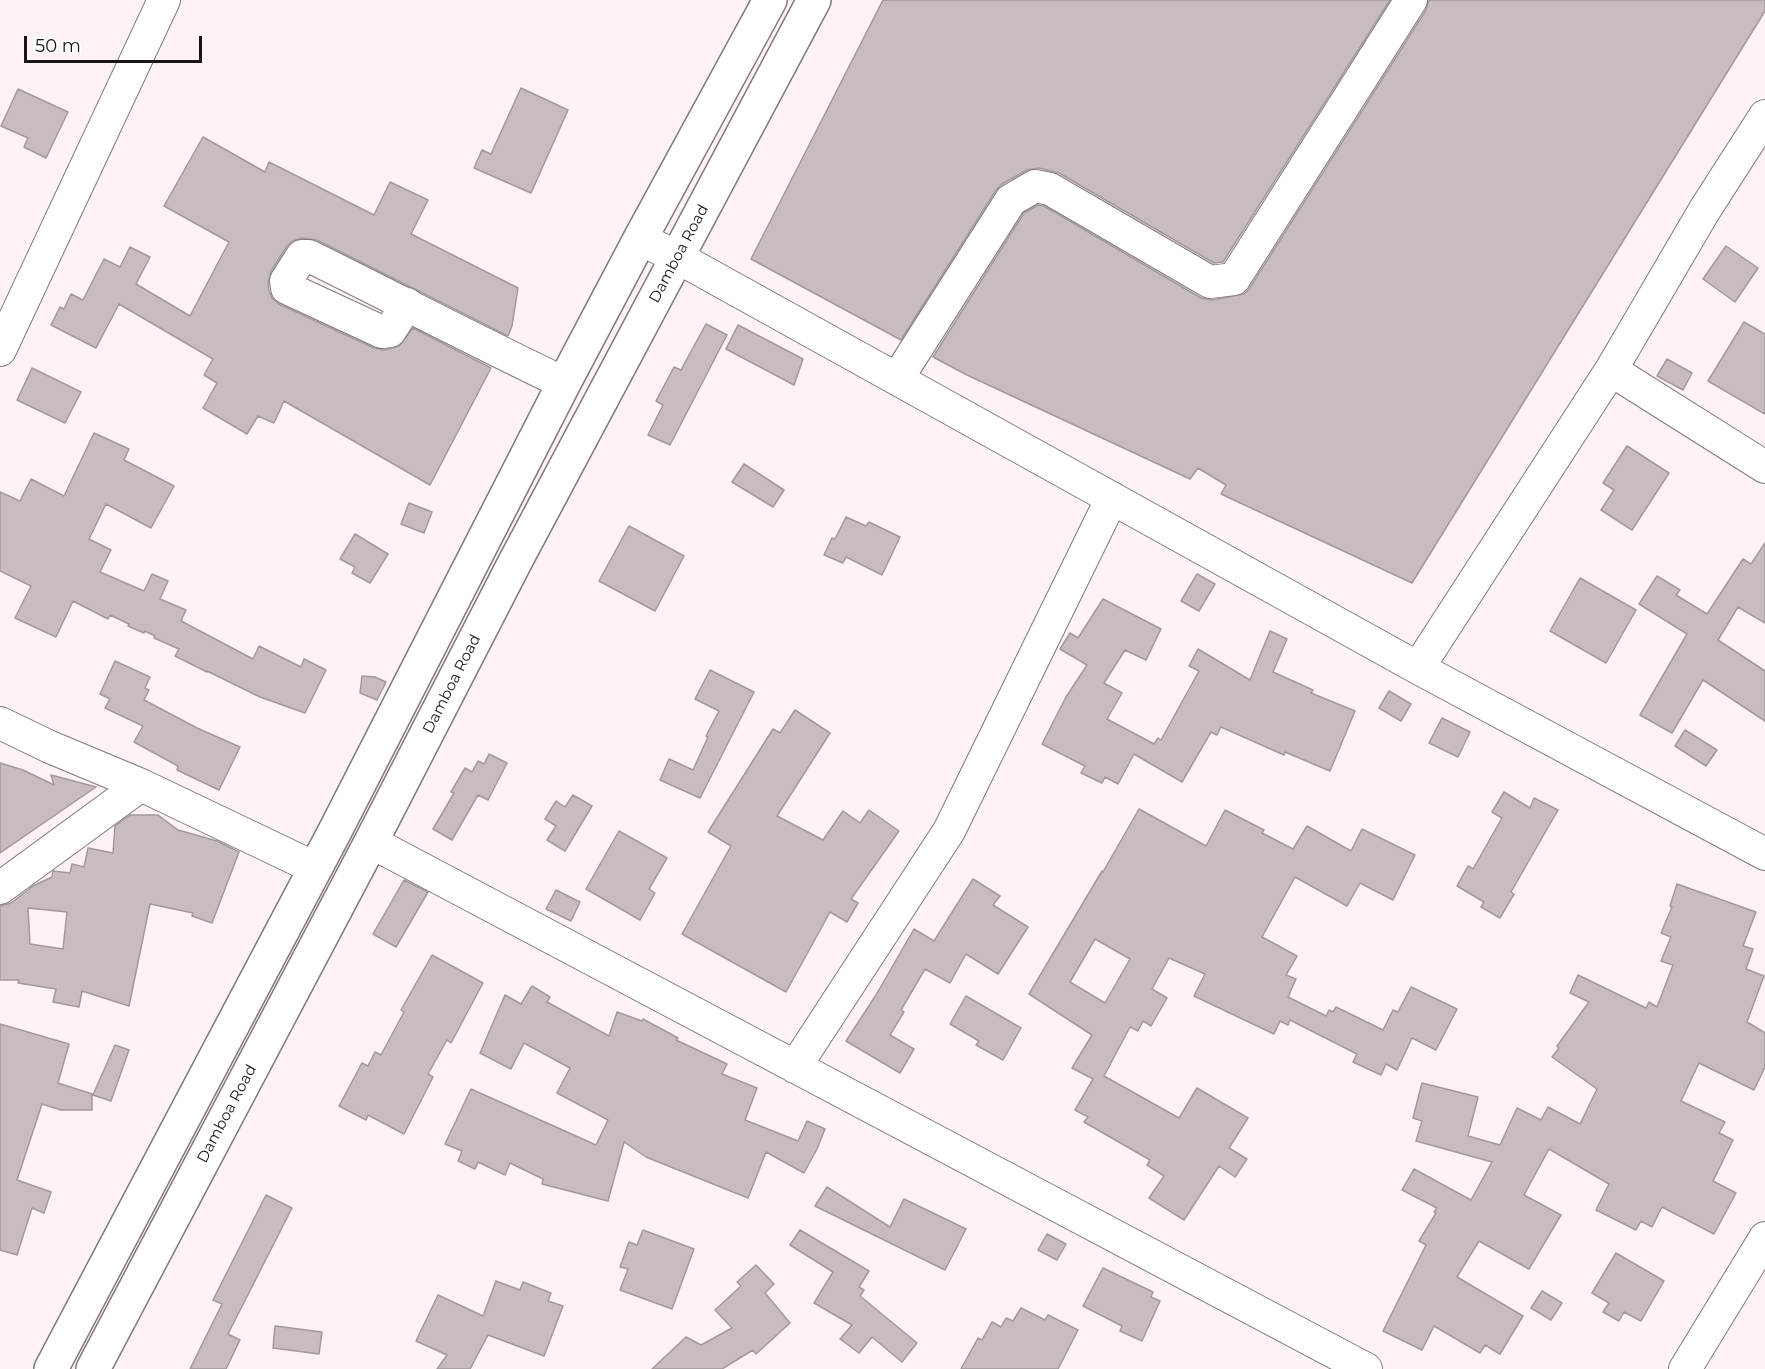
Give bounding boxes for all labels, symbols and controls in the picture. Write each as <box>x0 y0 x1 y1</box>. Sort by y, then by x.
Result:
scale bar <box>27 24 206 62</box>
text: 50 m <box>35 35 81 57</box>
street label: Damboa Road <box>646 202 712 306</box>
street label: Damboa Road <box>419 631 485 737</box>
street label: Damboa Road <box>194 1062 260 1166</box>

